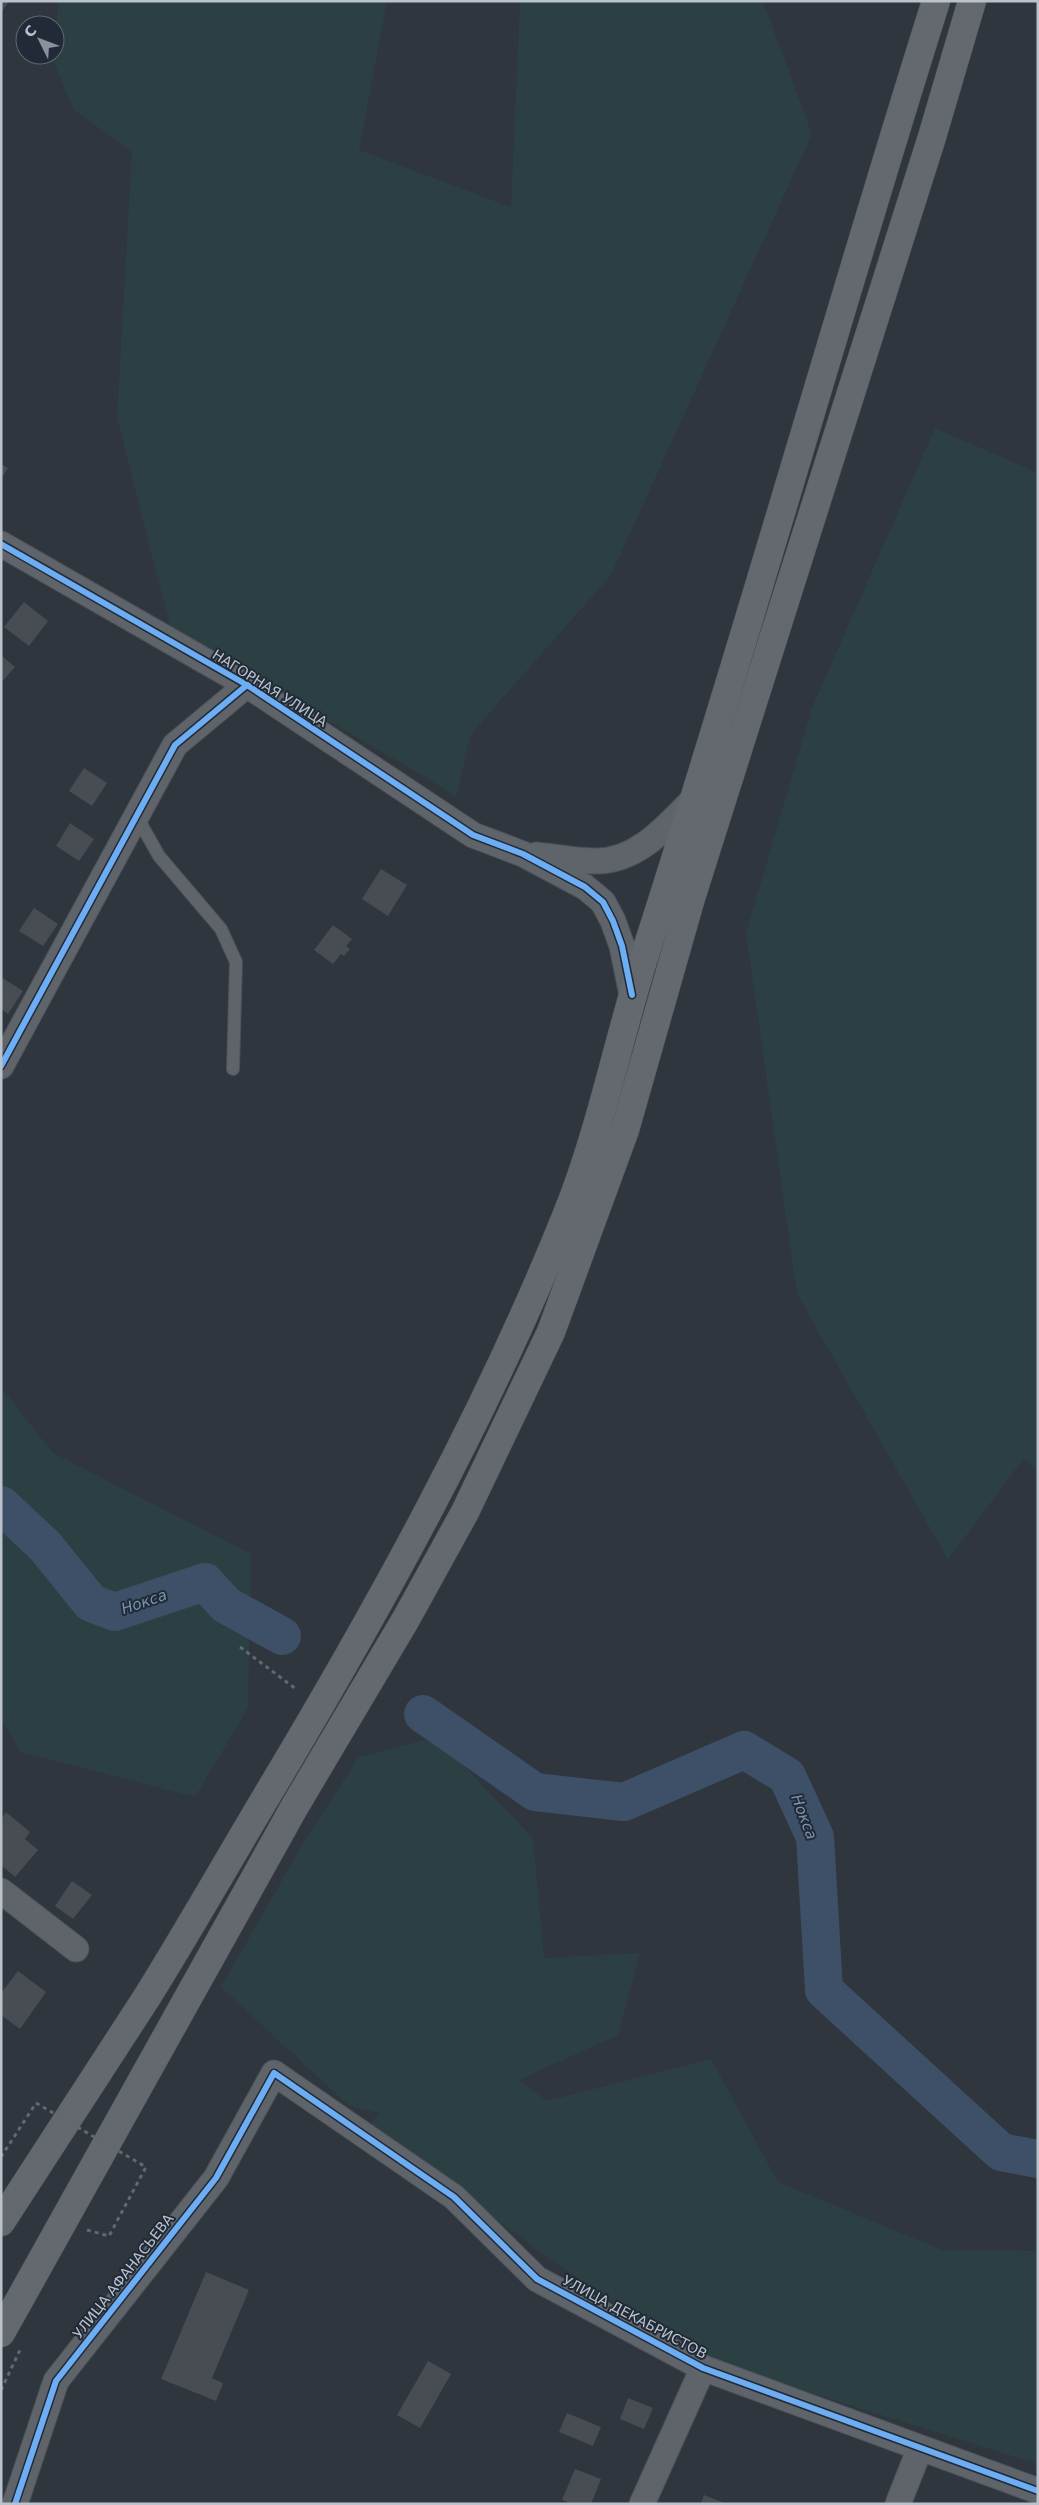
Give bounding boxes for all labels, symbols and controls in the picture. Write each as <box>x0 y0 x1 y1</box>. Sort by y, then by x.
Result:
north arrow <box>15 15 65 65</box>
text: С <box>21 22 40 40</box>
street label: НАГОРНАЯ УЛИЦА <box>210 646 331 730</box>
water label: Нокса <box>119 1586 169 1618</box>
water label: Нокса <box>787 1792 821 1842</box>
street label: УЛИЦА АФАНАСЬЕВА <box>70 2210 177 2341</box>
street label: УЛИЦА ДЕКАБРИСТОВ <box>560 2272 710 2362</box>

